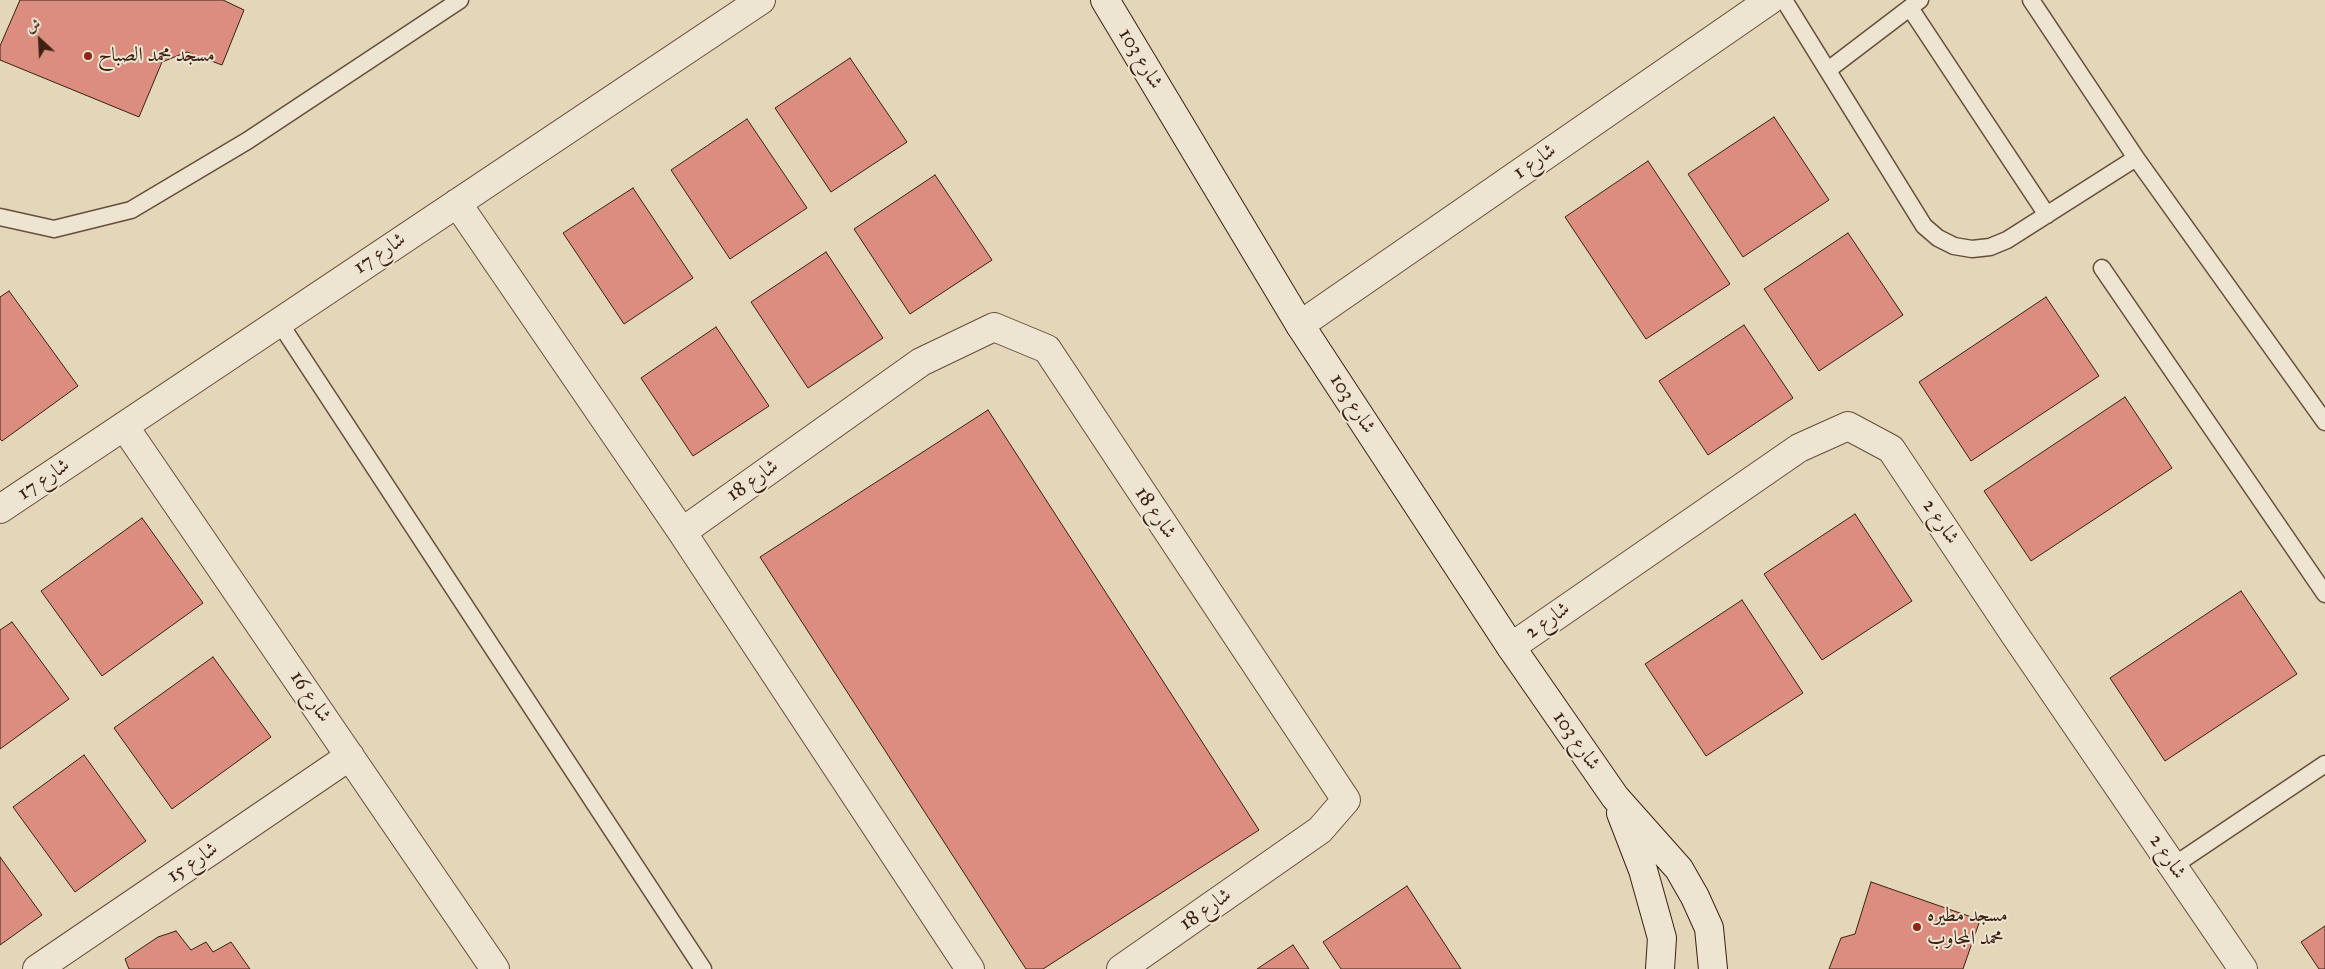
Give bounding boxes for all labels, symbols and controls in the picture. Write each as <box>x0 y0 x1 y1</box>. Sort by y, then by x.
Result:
north arrow <box>15 15 65 65</box>
text: ش <box>24 15 43 37</box>
street label: شارع 103 <box>1113 24 1167 94</box>
place label: مسجد محمد الصباح <box>98 44 215 68</box>
marker: مسجد محمد الصباح <box>82 50 94 62</box>
street label: شارع 1 <box>1509 139 1561 185</box>
street label: شارع 17 <box>349 228 411 280</box>
street label: شارع 103 <box>1324 370 1380 438</box>
street label: شارع 17 <box>13 454 75 506</box>
street label: شارع 18 <box>723 455 783 507</box>
street label: شارع 18 <box>1129 482 1181 544</box>
street label: شارع 2 <box>1916 495 1964 549</box>
street label: شارع 2 <box>1521 597 1575 645</box>
street label: شارع 16 <box>284 667 336 727</box>
street label: شارع 103 <box>1547 707 1605 775</box>
street label: شارع 2 <box>2143 830 2191 884</box>
street label: شارع 15 <box>163 837 223 889</box>
street label: شارع 18 <box>1176 884 1236 936</box>
place label: مسجد مطيره محمد المجاوب <box>1927 904 2008 951</box>
marker: مسجد مطيره محمد المجاوب <box>1911 921 1923 933</box>

